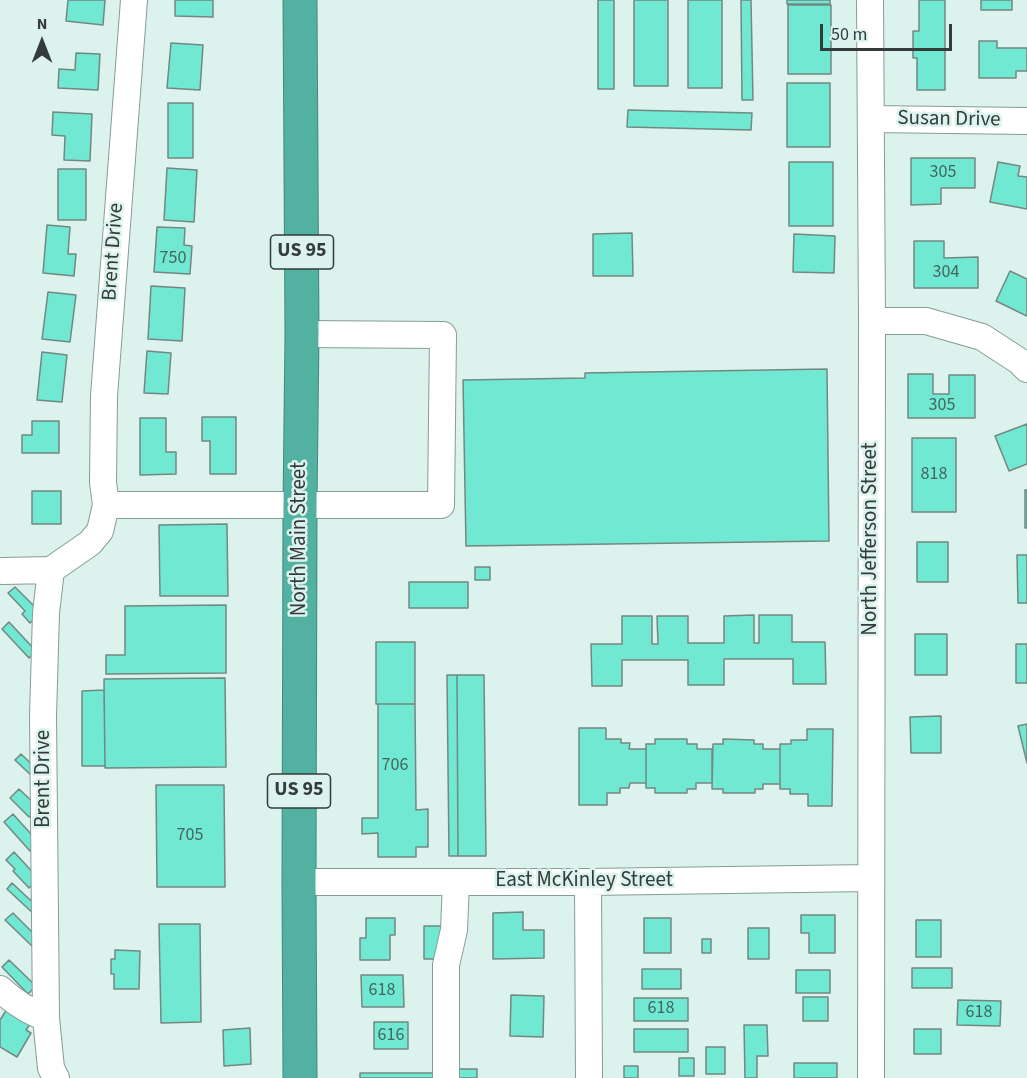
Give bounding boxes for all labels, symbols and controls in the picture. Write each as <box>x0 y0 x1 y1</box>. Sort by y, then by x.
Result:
north arrow <box>12 12 72 72</box>
scale bar <box>823 12 955 50</box>
text: N <box>37 13 47 35</box>
text: 50 m <box>831 22 867 47</box>
street label: Susan Drive <box>897 107 1001 133</box>
house number: 305 <box>930 162 956 184</box>
street label: Brent Drive <box>98 202 130 302</box>
road number: US 95 <box>270 235 334 269</box>
house number: 750 <box>160 248 186 270</box>
house number: 304 <box>933 262 959 284</box>
house number: 305 <box>929 395 955 417</box>
street label: North Jefferson Street <box>858 442 884 636</box>
street label: North Main Street <box>287 462 313 616</box>
house number: 818 <box>921 464 947 486</box>
street label: Brent Drive <box>31 730 57 828</box>
house number: 706 <box>382 755 408 777</box>
road number: US 95 <box>268 774 330 808</box>
house number: 705 <box>177 825 203 847</box>
street label: East McKinley Street <box>495 868 673 894</box>
house number: 618 <box>369 980 395 1002</box>
house number: 618 <box>648 998 674 1020</box>
house number: 618 <box>966 1002 992 1024</box>
house number: 616 <box>378 1025 404 1047</box>

